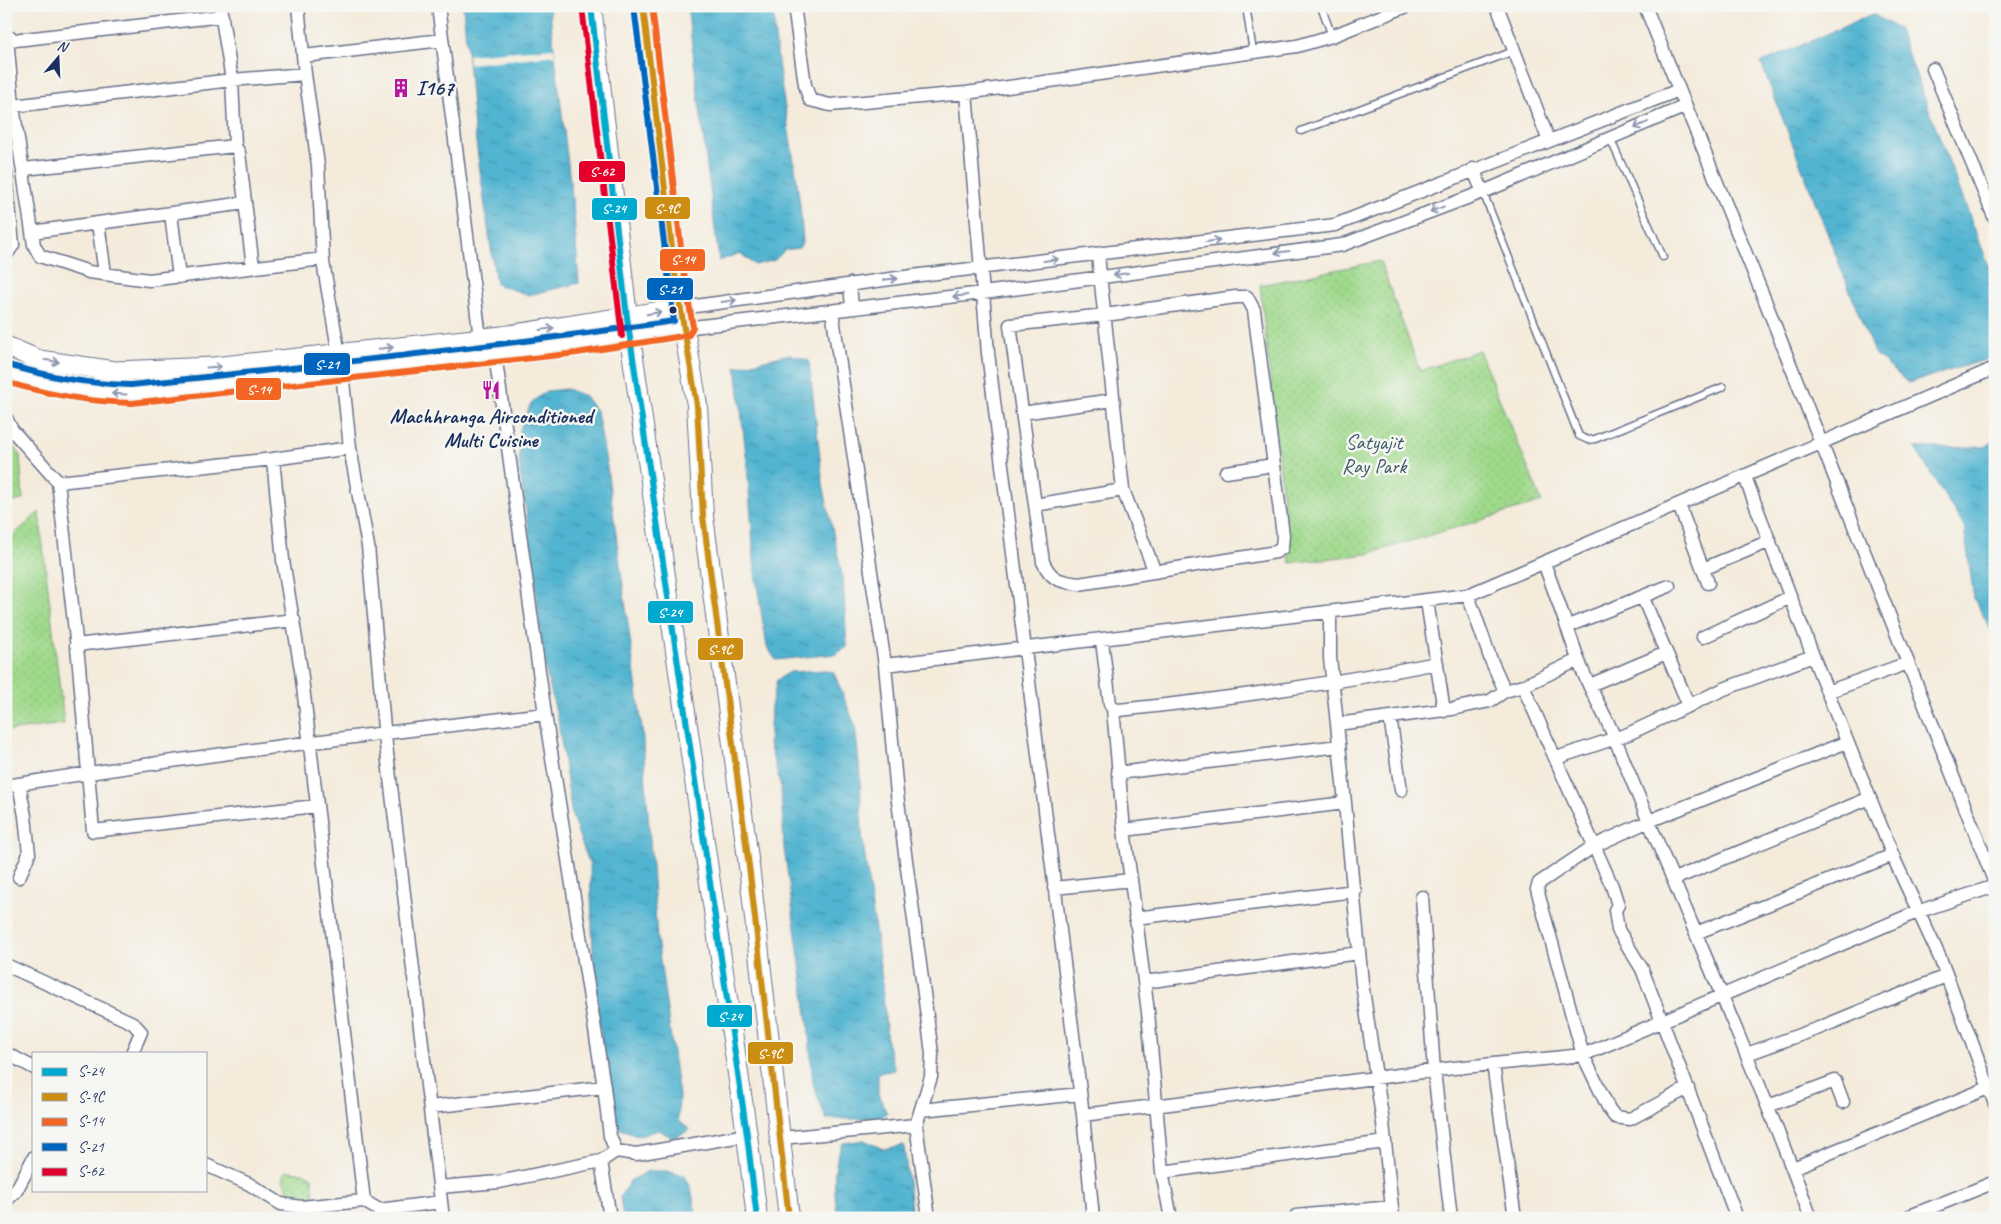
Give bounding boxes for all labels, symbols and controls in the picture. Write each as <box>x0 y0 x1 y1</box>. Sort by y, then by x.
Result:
north arrow <box>32 32 82 82</box>
text: N <box>55 37 71 56</box>
place label: I167 <box>416 75 456 101</box>
building icon: I167 <box>390 77 412 99</box>
one-way arrow <box>1634 121 1649 131</box>
line badge: S-62 <box>578 160 626 183</box>
text: S-62 <box>590 163 616 180</box>
line badge: S-9C <box>644 196 691 220</box>
line badge: S-24 <box>591 197 638 221</box>
text: S-24 <box>602 200 628 217</box>
text: S-9C <box>655 200 681 217</box>
one-way arrow <box>1430 205 1445 214</box>
one-way arrow <box>1204 236 1220 246</box>
one-way arrow <box>1274 247 1290 257</box>
line badge: S-14 <box>659 248 706 272</box>
text: S-14 <box>671 251 697 268</box>
one-way arrow <box>1043 255 1059 265</box>
one-way arrow <box>1113 269 1129 279</box>
one-way arrow <box>882 274 898 284</box>
line badge: S-21 <box>646 277 694 301</box>
text: S-21 <box>658 281 684 298</box>
one-way arrow <box>952 291 968 301</box>
one-way arrow <box>721 296 737 306</box>
unlabelled marker <box>668 305 678 315</box>
one-way arrow <box>645 307 661 317</box>
one-way arrow <box>539 324 555 334</box>
one-way arrow <box>378 343 394 353</box>
line badge: S-21 <box>303 352 351 376</box>
text: S-21 <box>315 356 341 373</box>
one-way arrow <box>44 357 60 367</box>
one-way arrow <box>206 362 222 371</box>
line badge: S-14 <box>235 377 282 401</box>
restaurant icon: Machhranga Airconditioned Multi Cuisine <box>480 379 502 401</box>
text: S-14 <box>247 381 273 398</box>
one-way arrow <box>111 389 127 398</box>
place label: Machhranga Airconditioned Multi Cuisine <box>390 403 596 453</box>
park label: Satyajit Ray Park <box>1342 429 1408 479</box>
line badge: S-24 <box>647 600 694 624</box>
text: S-24 <box>658 604 684 621</box>
line badge: S-9C <box>697 637 744 661</box>
text: S-9C <box>708 641 734 658</box>
line badge: S-24 <box>706 1004 753 1028</box>
text: S-24 <box>718 1008 744 1025</box>
line badge: S-9C <box>747 1041 794 1065</box>
text: S-9C <box>758 1045 784 1062</box>
legend <box>32 1052 208 1192</box>
text: S-24 <box>78 1062 105 1081</box>
text: S-9C <box>78 1088 106 1107</box>
text: S-14 <box>78 1112 105 1131</box>
text: S-21 <box>78 1138 105 1157</box>
text: S-62 <box>78 1162 105 1181</box>

